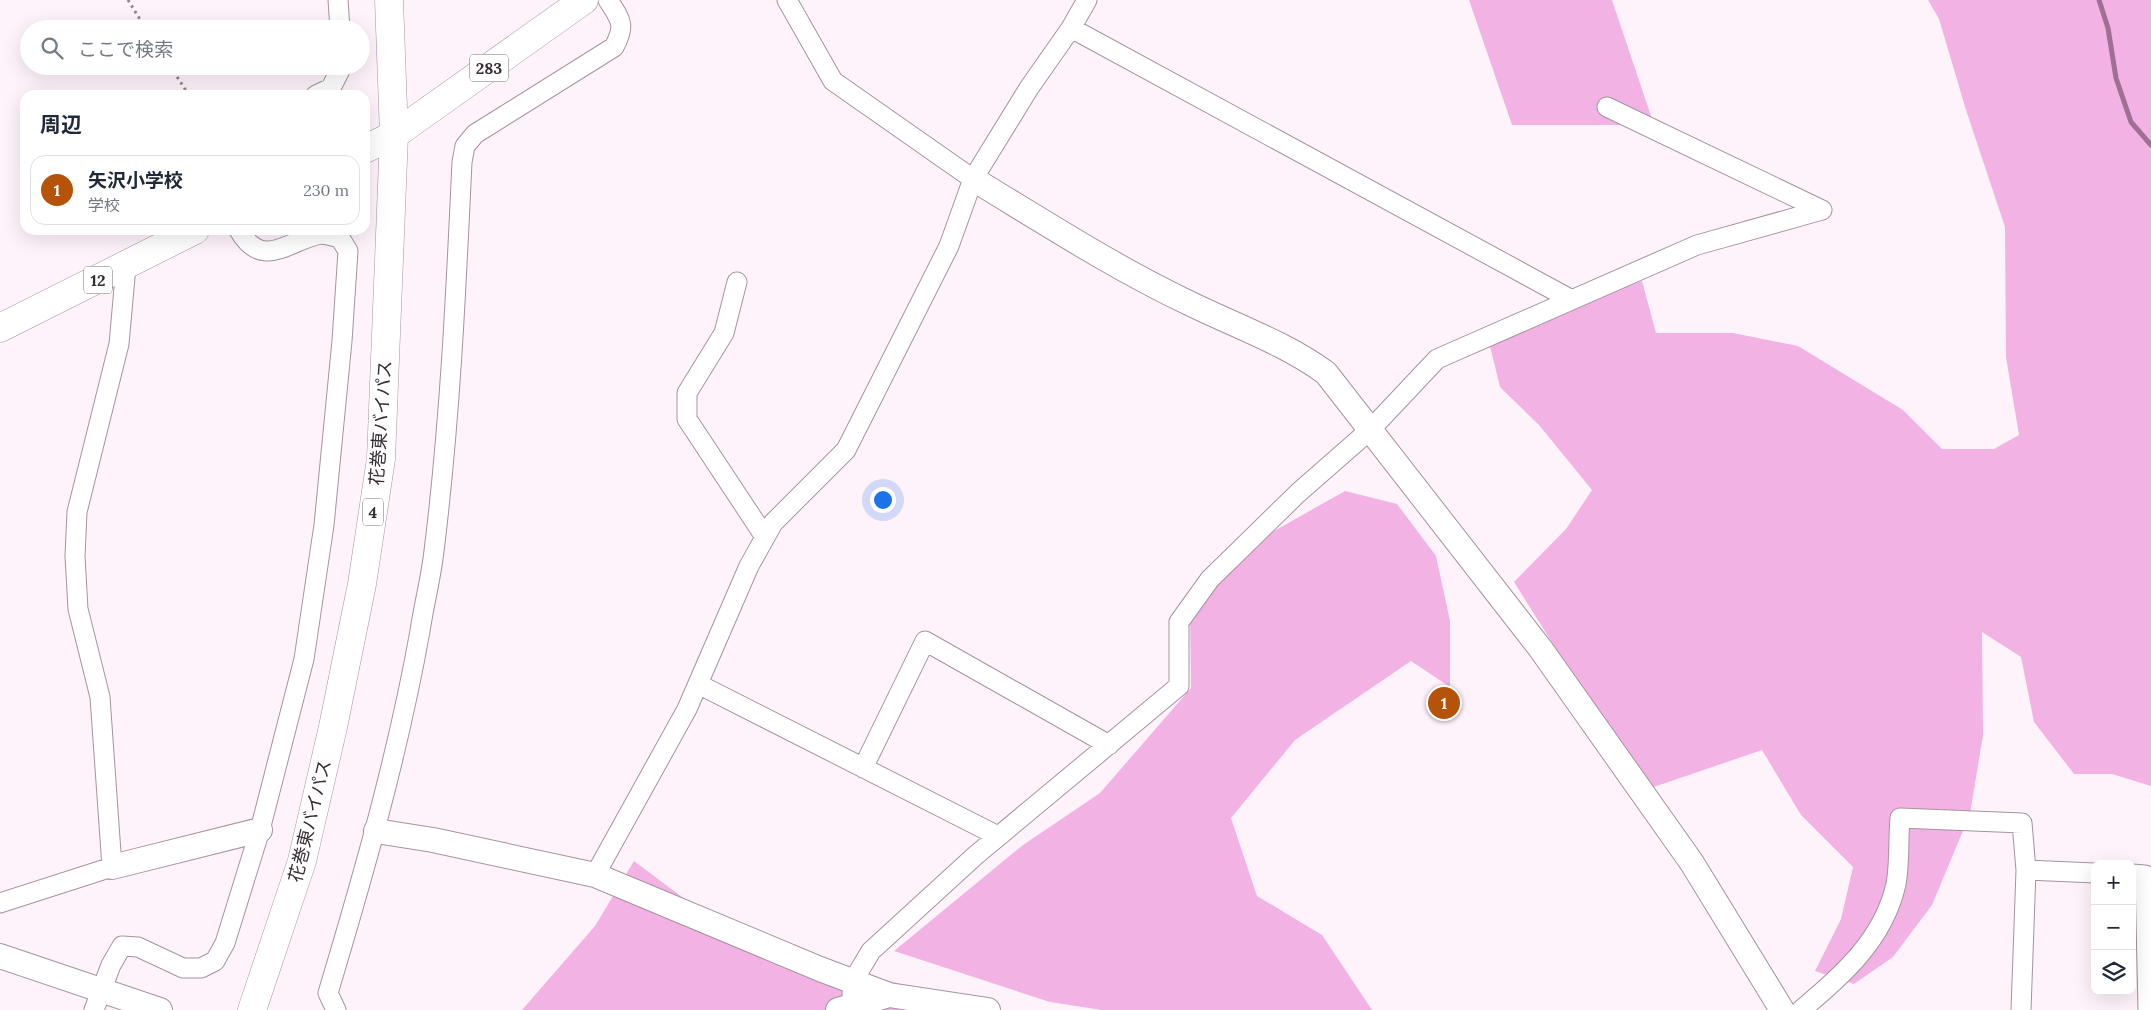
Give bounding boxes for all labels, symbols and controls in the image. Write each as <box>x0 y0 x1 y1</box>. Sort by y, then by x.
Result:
search box <box>20 20 370 75</box>
icon: search <box>38 34 66 62</box>
text: ここで検索 <box>78 37 173 61</box>
road number: 283 <box>470 54 508 82</box>
text: 周辺 <box>40 111 82 138</box>
text: 矢沢小学校 <box>88 168 183 192</box>
text: 1 <box>54 180 60 200</box>
text: 230 m <box>303 180 349 200</box>
text: 学校 <box>88 195 120 215</box>
road number: 12 <box>84 266 112 294</box>
street label: 花巻東バイパス <box>365 359 396 486</box>
your location <box>870 487 896 513</box>
road number: 4 <box>363 498 383 526</box>
pin: 1 <box>1428 684 1460 722</box>
street label: 花巻東バイパス <box>283 757 336 885</box>
map controls <box>2091 860 2136 995</box>
button: + <box>2091 860 2136 905</box>
button: − <box>2091 905 2136 950</box>
button: layers <box>2091 950 2136 995</box>

